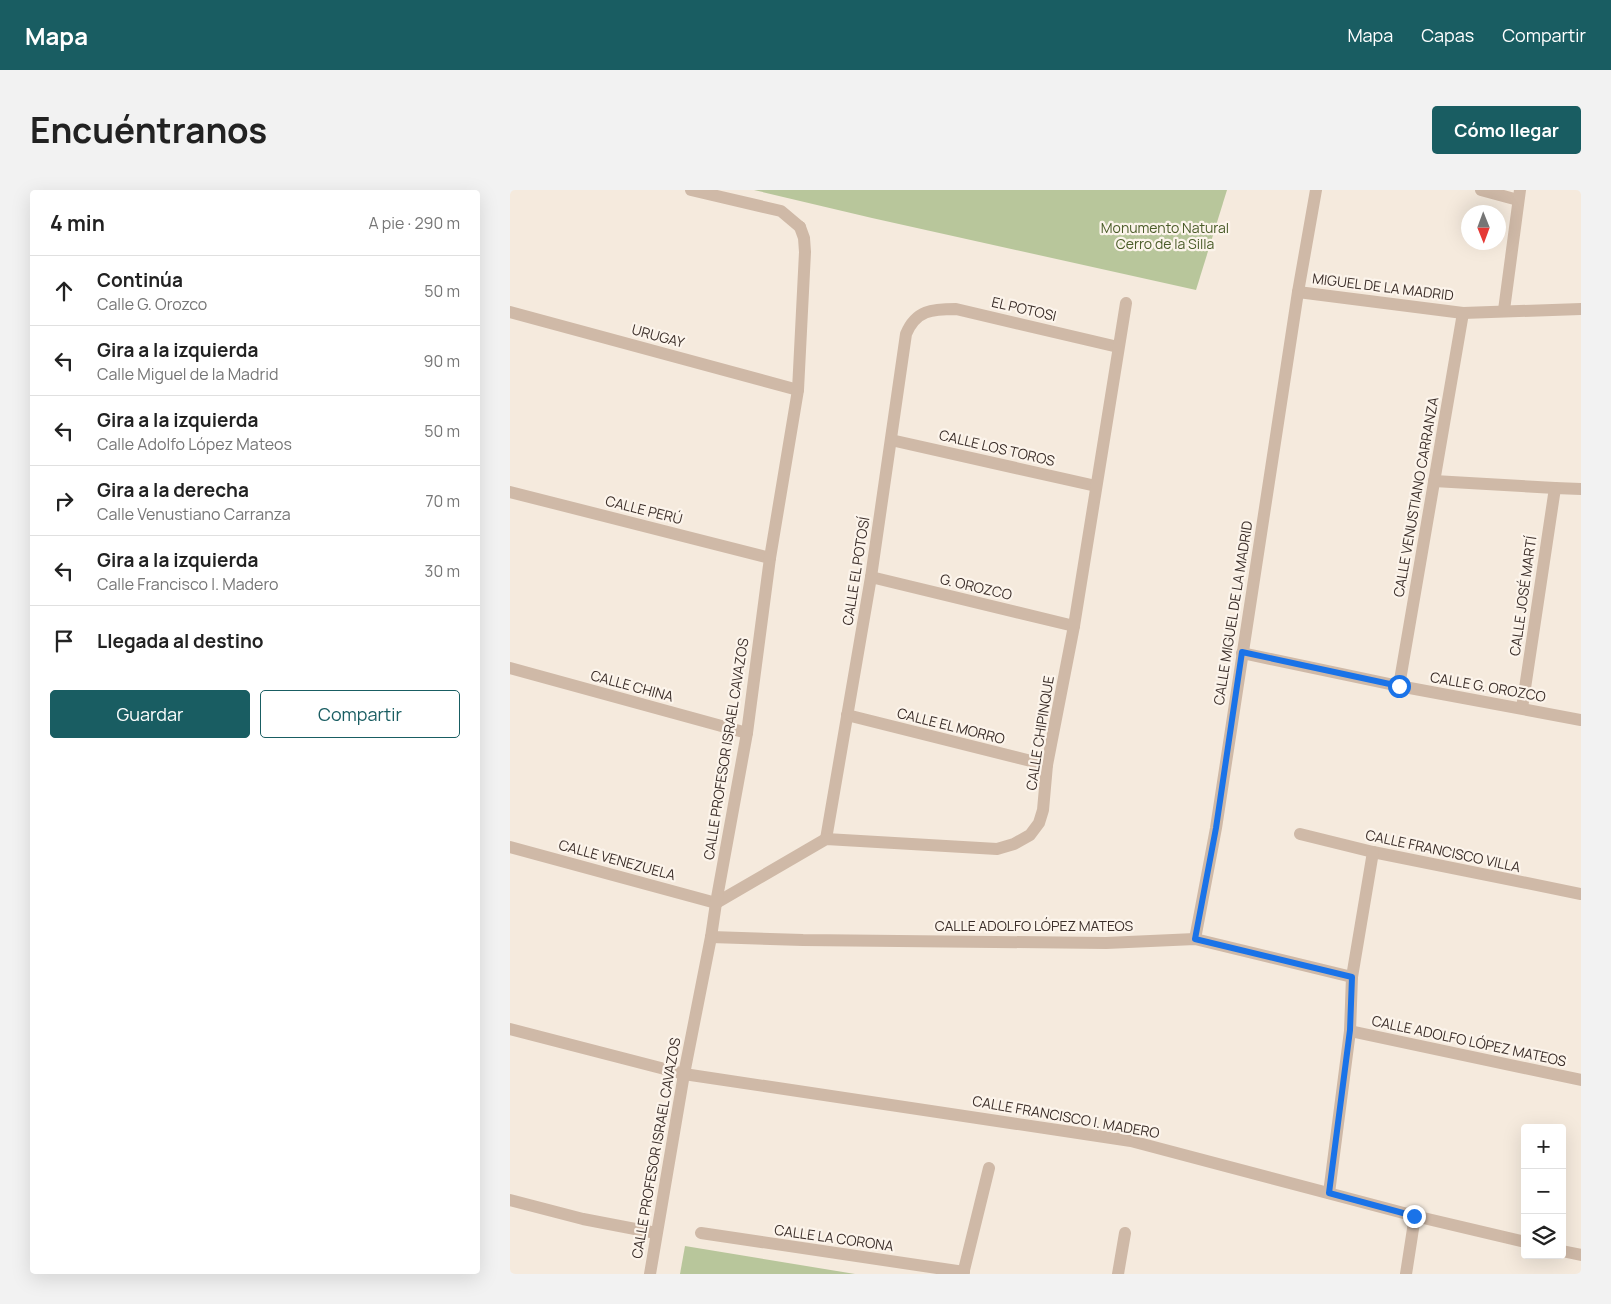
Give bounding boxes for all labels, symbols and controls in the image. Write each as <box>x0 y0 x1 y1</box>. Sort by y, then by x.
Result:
text: Mapa <box>25 19 88 52</box>
text: Mapa <box>1347 23 1393 47</box>
text: Capas <box>1421 23 1474 47</box>
text: Compartir <box>1502 23 1586 47</box>
text: Encuéntranos <box>30 106 267 154</box>
button: Cómo llegar <box>1432 106 1581 154</box>
north arrow <box>1461 205 1506 250</box>
text: 4 min <box>50 209 105 237</box>
text: A pie · 290 m <box>369 212 460 234</box>
park label: Monumento Natural Cerro de la Silla <box>1101 218 1229 253</box>
text: Continúa <box>97 267 183 293</box>
street label: MIGUEL DE LA MADRID <box>1311 268 1455 305</box>
icon: ahead <box>50 277 78 305</box>
text: 50 m <box>424 280 460 302</box>
street label: EL POTOSI <box>990 292 1058 325</box>
text: Calle G. Orozco <box>97 293 207 315</box>
street label: URUGAY <box>630 319 687 352</box>
text: Gira a la izquierda <box>97 337 258 363</box>
icon: left <box>50 347 78 375</box>
text: 90 m <box>424 350 460 372</box>
text: Calle Miguel de la Madrid <box>97 363 278 385</box>
street label: CALLE VENUSTIANO CARRANZA <box>1389 395 1443 598</box>
text: Gira a la izquierda <box>97 407 258 433</box>
icon: left <box>50 417 78 445</box>
text: 50 m <box>424 420 460 442</box>
street label: CALLE LOS TOROS <box>937 425 1057 470</box>
text: Calle Adolfo López Mateos <box>97 433 292 455</box>
text: Gira a la derecha <box>97 477 249 503</box>
icon: right <box>50 487 78 515</box>
text: 70 m <box>425 490 460 512</box>
street label: CALLE PERÚ <box>604 491 685 528</box>
text: Calle Venustiano Carranza <box>97 503 291 525</box>
street label: CALLE EL POTOSÍ <box>838 515 873 627</box>
street label: CALLE MIGUEL DE LA MADRID <box>1209 519 1256 706</box>
street label: CALLE JOSÉ MARTÍ <box>1505 535 1540 657</box>
text: Gira a la izquierda <box>97 547 258 573</box>
icon: left <box>50 557 78 585</box>
text: 30 m <box>425 560 460 582</box>
street label: G. OROZCO <box>938 569 1014 604</box>
text: Calle Francisco I. Madero <box>97 573 278 595</box>
icon: arrive <box>50 627 78 655</box>
text: Llegada al destino <box>97 628 264 654</box>
street label: CALLE PROFESOR ISRAEL CAVAZOS <box>699 636 752 861</box>
street label: CALLE CHINA <box>589 665 676 706</box>
street label: CALLE G. OROZCO <box>1429 667 1547 706</box>
street label: CALLE CHIPINQUE <box>1021 674 1058 792</box>
route start <box>1388 675 1411 698</box>
button: Guardar <box>50 690 250 738</box>
button: Compartir <box>260 690 460 738</box>
street label: CALLE EL MORRO <box>895 703 1007 748</box>
street label: CALLE FRANCISCO VILLA <box>1364 825 1522 876</box>
street label: CALLE VENEZUELA <box>557 835 678 884</box>
street label: CALLE ADOLFO LÓPEZ MATEOS <box>935 916 1134 935</box>
street label: CALLE ADOLFO LÓPEZ MATEOS <box>1370 1011 1569 1071</box>
street label: CALLE PROFESOR ISRAEL CAVAZOS <box>627 1035 684 1260</box>
street label: CALLE FRANCISCO I. MADERO <box>971 1091 1161 1142</box>
map controls <box>1521 1124 1566 1259</box>
button: + <box>1521 1124 1566 1169</box>
button: − <box>1521 1169 1566 1214</box>
route end <box>1403 1205 1426 1228</box>
button: layers <box>1521 1214 1566 1259</box>
street label: CALLE LA CORONA <box>773 1220 895 1255</box>

